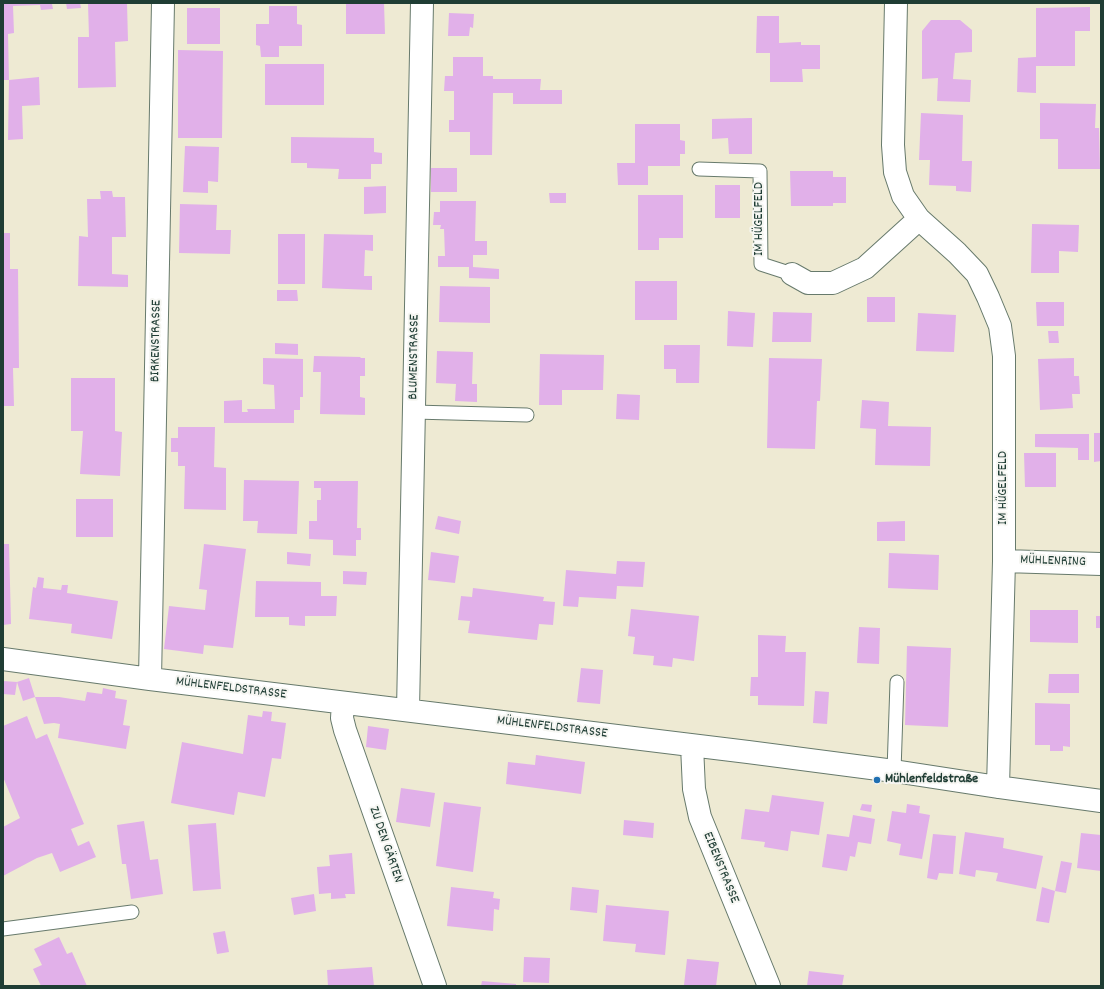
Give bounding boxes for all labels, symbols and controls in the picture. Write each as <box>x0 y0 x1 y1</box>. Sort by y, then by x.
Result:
street label: IM HÜGELFELD <box>752 182 768 256</box>
street label: BIRKENSTRASSE <box>148 300 166 382</box>
street label: BLUMENSTRASSE <box>406 314 424 400</box>
street label: IM HÜGELFELD <box>996 451 1012 525</box>
street label: MÜHLENRING <box>1020 552 1086 572</box>
street label: MÜHLENFELDSTRASSE <box>175 674 287 704</box>
street label: MÜHLENFELDSTRASSE <box>496 713 608 743</box>
place label: Mühlenfeldstraße <box>885 772 978 788</box>
marker: Mühlenfeldstraße <box>872 775 882 785</box>
street label: ZU DEN GÄRTEN <box>364 805 406 885</box>
street label: EIBENSTRASSE <box>698 830 742 906</box>

